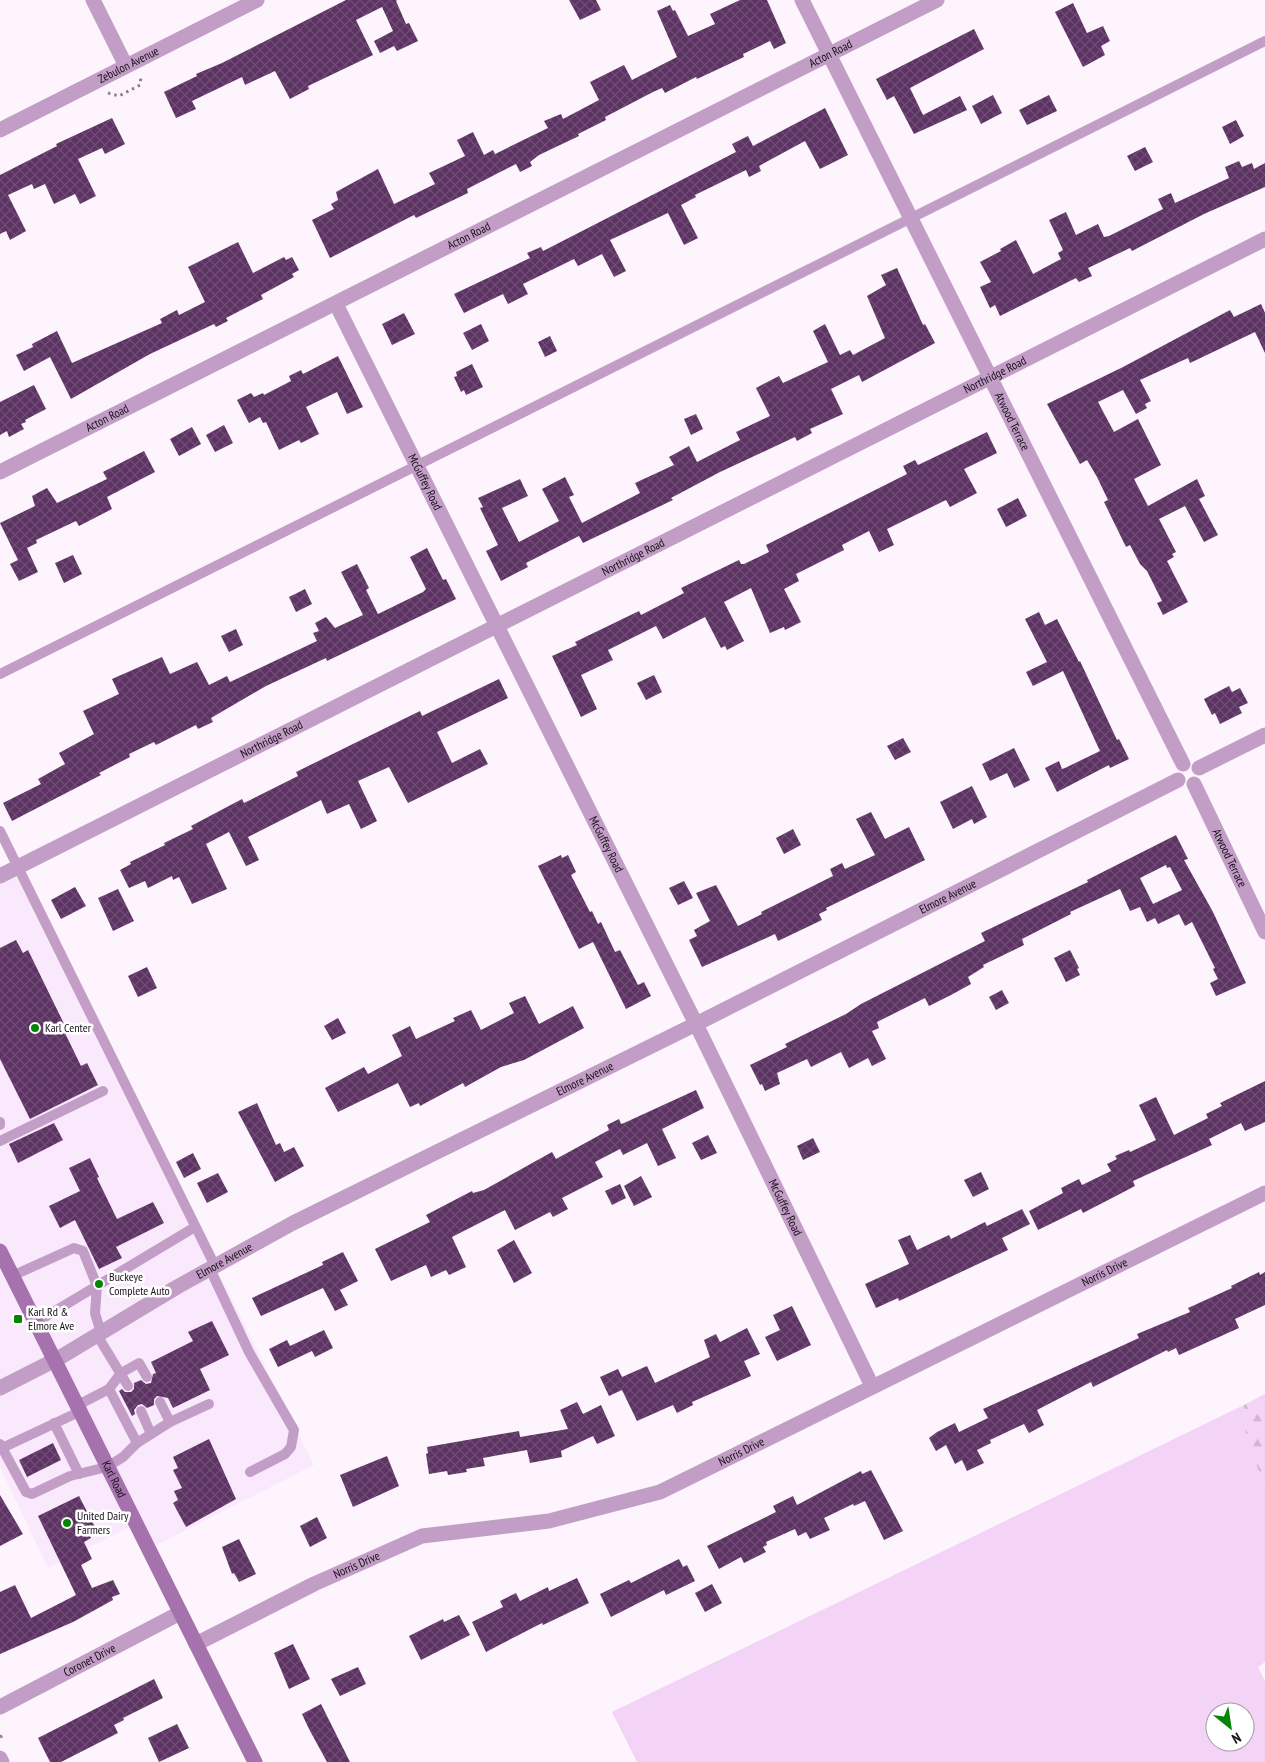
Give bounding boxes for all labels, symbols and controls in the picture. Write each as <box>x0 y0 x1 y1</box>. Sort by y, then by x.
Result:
street label: Acton Road <box>806 36 855 70</box>
street label: Zebulon Avenue <box>95 43 161 86</box>
street label: Acton Road <box>444 218 493 253</box>
street label: Northridge Road <box>961 353 1029 397</box>
street label: Atwood Terrace <box>992 390 1033 453</box>
street label: Acton Road <box>83 400 131 435</box>
street label: McGuffey Road <box>405 451 446 512</box>
street label: Northridge Road <box>599 535 667 579</box>
street label: Northridge Road <box>237 717 305 761</box>
street label: McGuffey Road <box>586 813 627 875</box>
street label: Atwood Terrace <box>1209 826 1250 889</box>
street label: Elmore Avenue <box>917 875 979 917</box>
place label: Karl Center <box>45 1020 92 1035</box>
marker: Karl Center <box>29 1022 41 1034</box>
street label: Elmore Avenue <box>554 1058 616 1099</box>
street label: McGuffey Road <box>766 1176 806 1238</box>
street label: Elmore Avenue <box>193 1239 255 1282</box>
street label: Norris Drive <box>1079 1254 1130 1290</box>
place label: Buckeye Complete Auto <box>109 1269 170 1298</box>
marker: Buckeye Complete Auto <box>93 1278 105 1290</box>
place label: Karl Rd & Elmore Ave <box>28 1304 74 1333</box>
marker: Karl Rd & Elmore Ave <box>12 1313 24 1325</box>
street label: Norris Drive <box>716 1434 767 1469</box>
street label: Karl Road <box>99 1458 130 1500</box>
place label: United Dairy Farmers <box>77 1508 129 1537</box>
marker: United Dairy Farmers <box>61 1517 73 1529</box>
street label: Norris Drive <box>331 1548 382 1581</box>
street label: Coronet Drive <box>61 1640 118 1680</box>
north arrow <box>1205 1702 1255 1752</box>
text: N <box>1229 1729 1244 1748</box>

